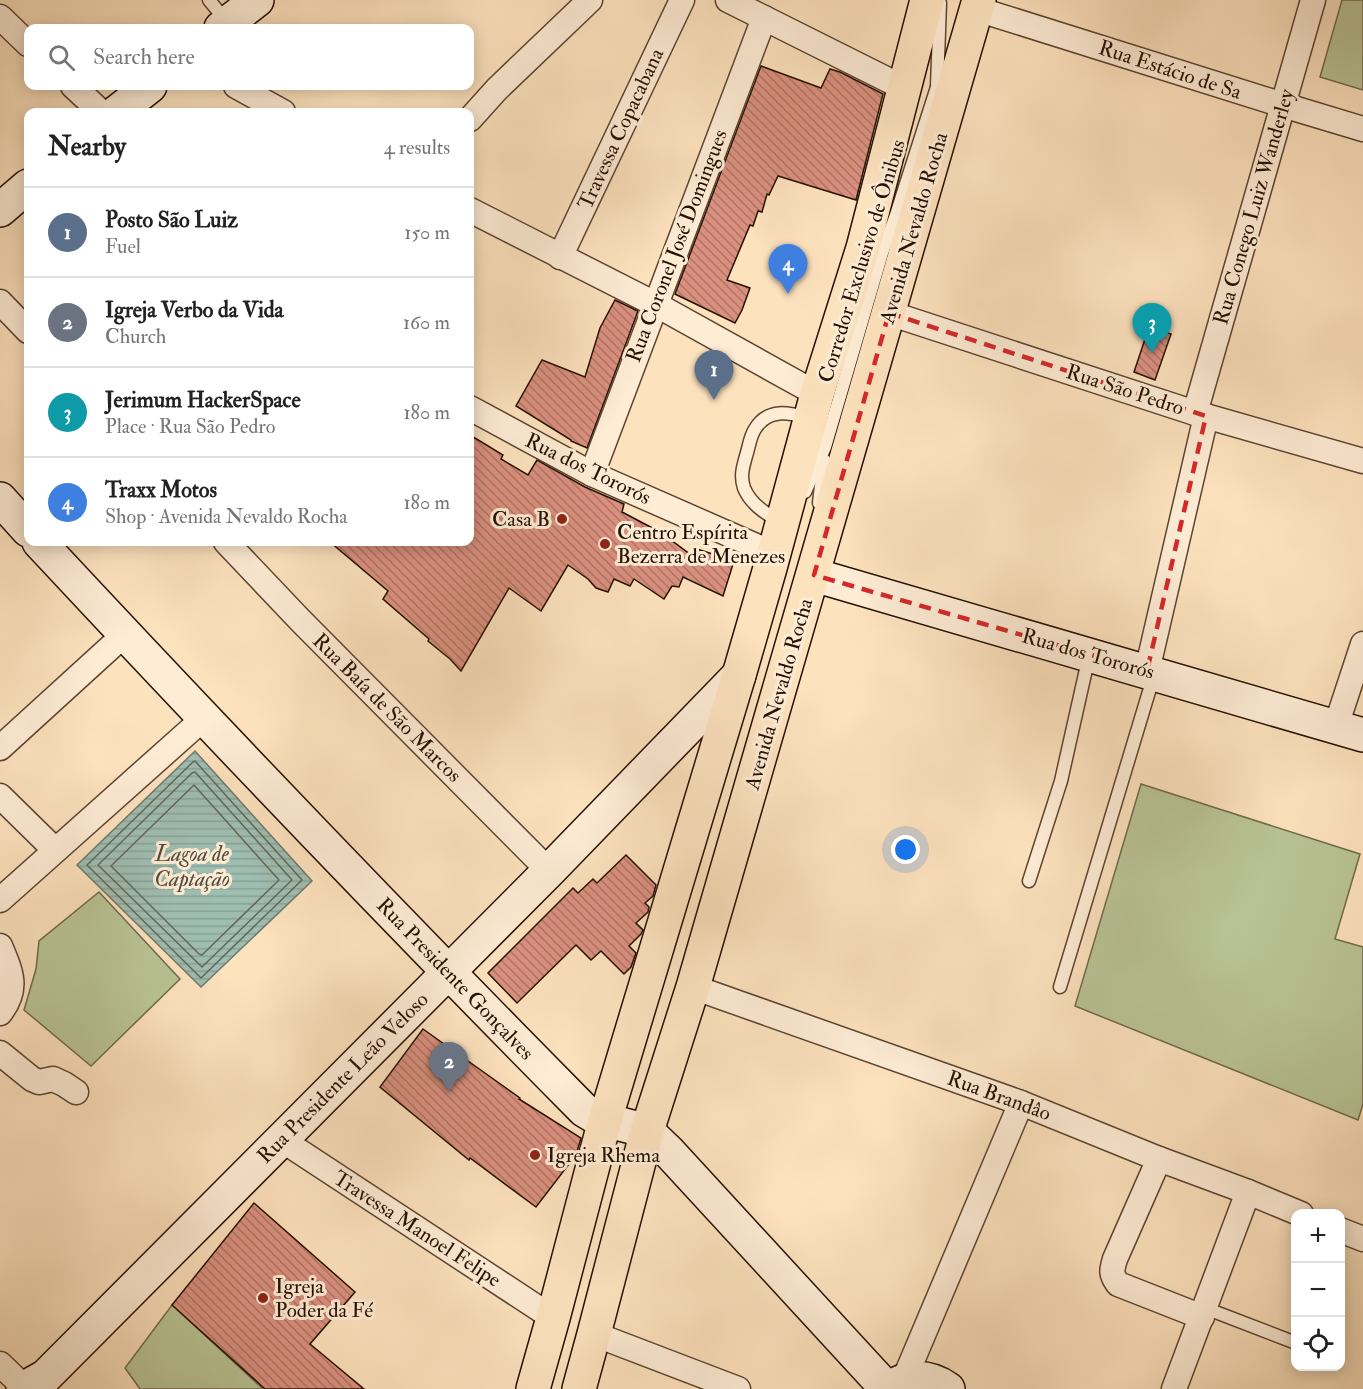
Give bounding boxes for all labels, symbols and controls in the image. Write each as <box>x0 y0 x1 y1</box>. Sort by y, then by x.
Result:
search box <box>24 24 474 90</box>
street label: Rua Estácio de Sa <box>1095 34 1245 106</box>
icon: search <box>45 41 78 74</box>
text: Search here <box>93 43 195 71</box>
street label: Travessa Copacabana <box>572 44 670 214</box>
street label: Rua Conego Luiz Wanderley <box>1207 85 1301 328</box>
street label: Rua Coronel José Domingues <box>620 126 734 366</box>
street label: Avenida Nevaldo Rocha <box>873 129 954 328</box>
text: Nearby <box>48 131 126 163</box>
text: 4 results <box>384 135 450 160</box>
street label: Corredor Exclusivo de Ônibus <box>812 136 912 386</box>
text: Posto São Luiz <box>105 206 238 234</box>
text: 1 <box>64 220 71 245</box>
text: 150 m <box>404 220 450 245</box>
text: Fuel <box>105 234 141 259</box>
pin: 4 <box>768 244 808 294</box>
text: Igreja Verbo da Vida <box>105 296 284 324</box>
pin: 3 <box>1132 304 1172 353</box>
text: 2 <box>62 310 73 335</box>
text: 160 m <box>403 310 450 335</box>
text: Church <box>105 324 166 349</box>
pin: 1 <box>694 350 734 400</box>
street label: Rua São Pedro <box>1063 358 1187 422</box>
text: Jerimum HackerSpace <box>105 386 301 414</box>
text: 3 <box>64 400 71 425</box>
text: 180 m <box>403 400 450 425</box>
text: Place · Rua São Pedro <box>105 414 275 439</box>
street label: Rua dos Tororós <box>521 427 655 511</box>
text: Traxx Motos <box>105 476 217 504</box>
text: 4 <box>62 490 73 515</box>
text: 180 m <box>403 490 450 515</box>
text: Shop · Avenida Nevaldo Rocha <box>105 504 347 529</box>
place label: Casa B <box>492 506 550 533</box>
marker: Casa B <box>555 512 569 526</box>
place label: Centro Espírita Bezerra de Menezes <box>617 519 785 570</box>
marker: Centro Espírita Bezerra de Menezes <box>598 537 612 551</box>
street label: Avenida Nevaldo Rocha <box>738 595 819 794</box>
street label: Rua dos Tororós <box>1019 622 1157 686</box>
street label: Rua Baía de São Marcos <box>307 628 467 788</box>
your location <box>891 835 920 864</box>
water label: Lagoa de Captação <box>154 840 230 893</box>
street label: Rua Presidente Gonçalves <box>370 892 540 1066</box>
street label: Rua Presidente Leão Veloso <box>252 987 434 1169</box>
pin: 2 <box>430 1042 468 1092</box>
street label: Rua Brandâo <box>943 1065 1055 1127</box>
place label: Igreja Rhema <box>547 1142 660 1169</box>
marker: Igreja Rhema <box>528 1148 542 1162</box>
street label: Travessa Manoel Felipe <box>328 1165 506 1293</box>
map controls <box>1291 1209 1345 1371</box>
button: + <box>1291 1209 1345 1263</box>
button: − <box>1291 1263 1345 1317</box>
place label: Igreja Poder da Fé <box>275 1273 373 1324</box>
marker: Igreja Poder da Fé <box>256 1291 270 1305</box>
button: locate <box>1291 1317 1345 1371</box>

